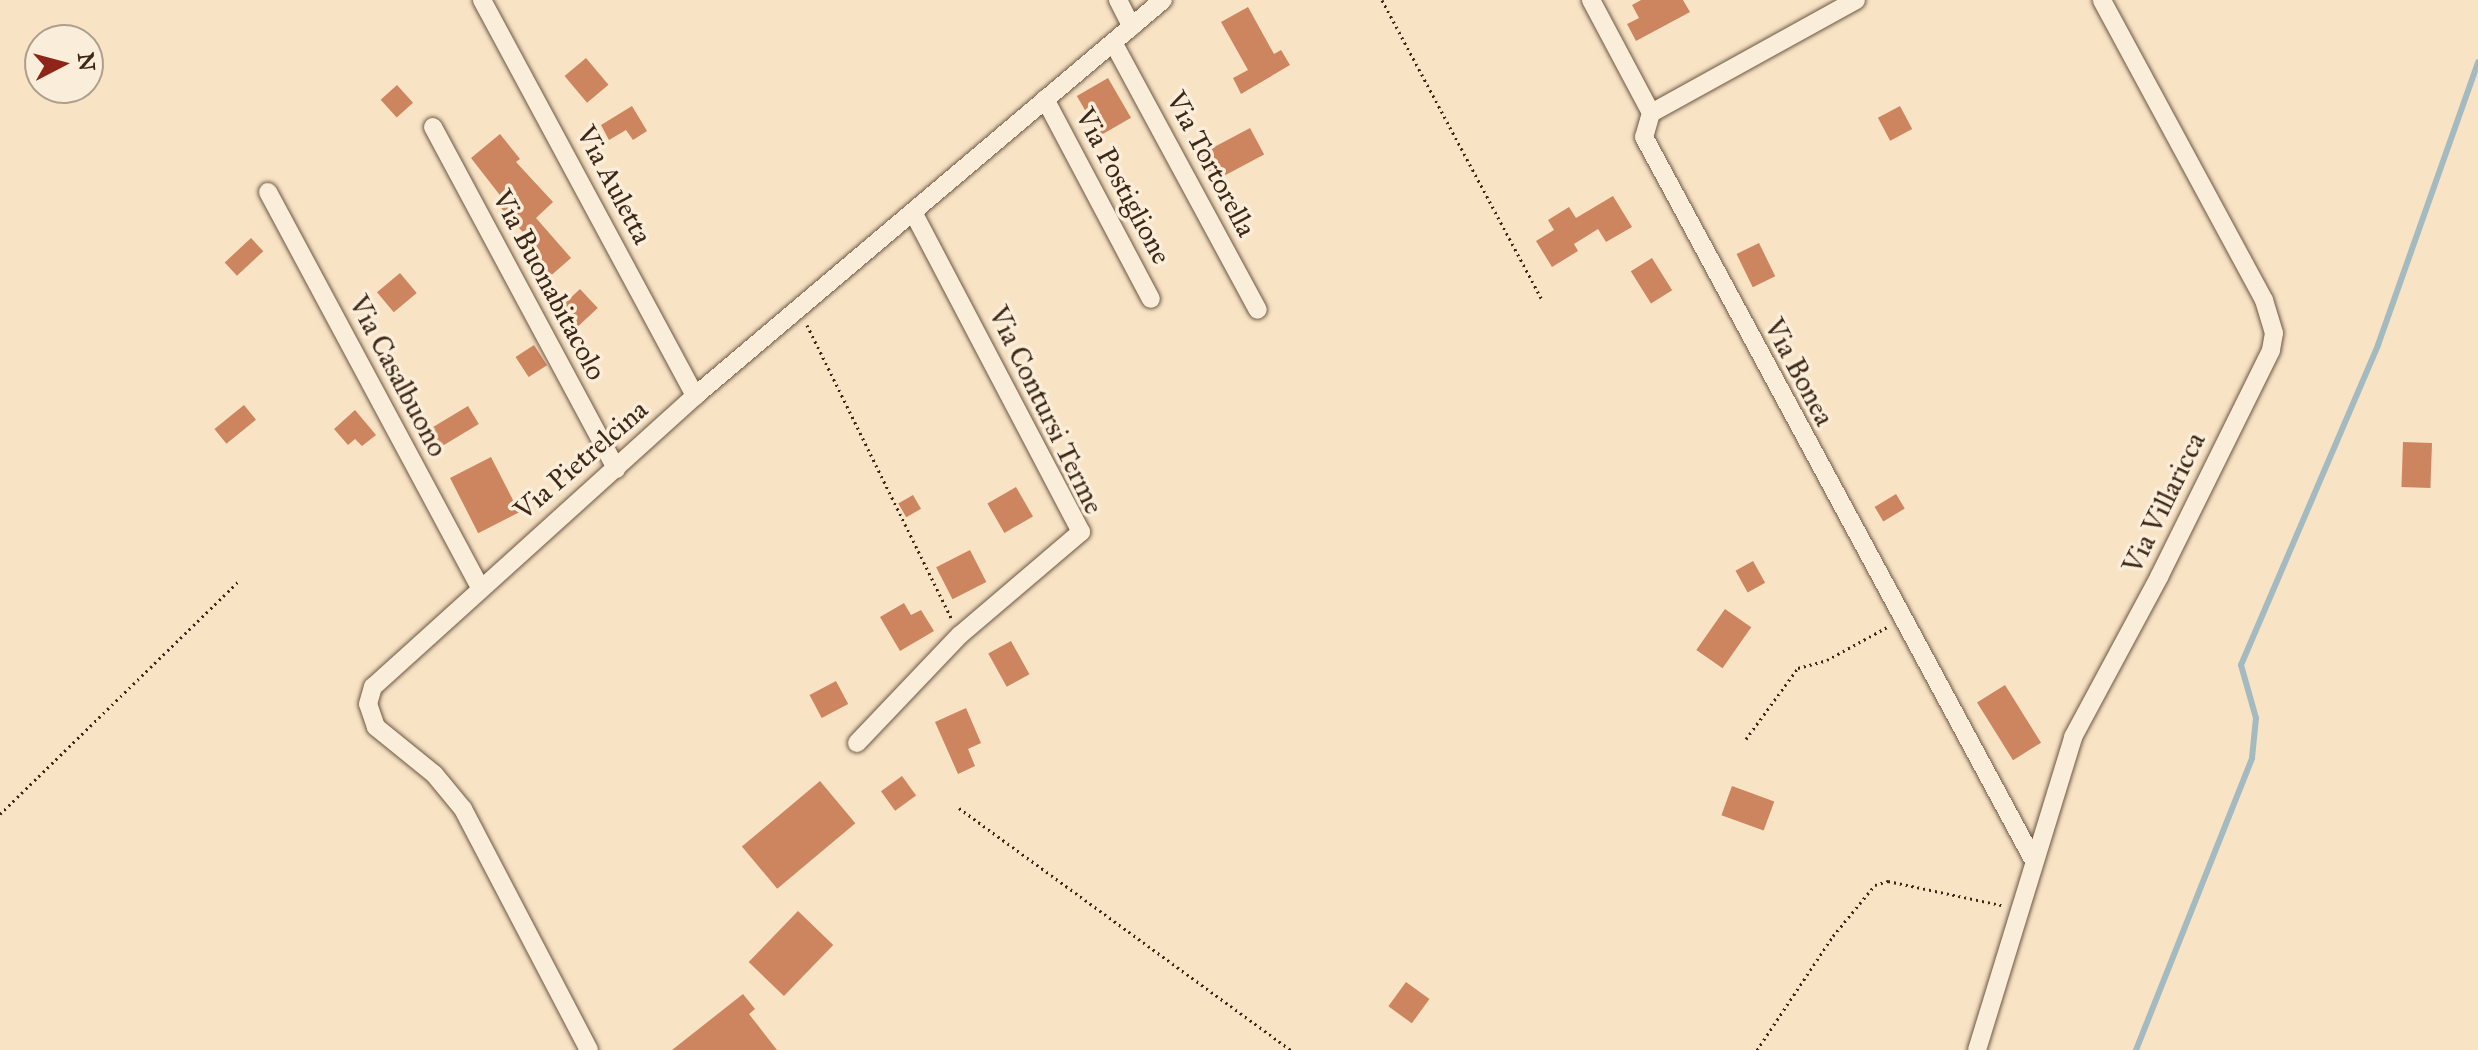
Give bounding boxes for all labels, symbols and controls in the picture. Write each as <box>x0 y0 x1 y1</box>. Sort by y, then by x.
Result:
north arrow <box>24 24 104 104</box>
text: N <box>72 51 101 72</box>
street label: Via Tortorella <box>1159 86 1263 242</box>
street label: Via Postiglione <box>1068 102 1178 270</box>
street label: Via Auletta <box>569 120 659 250</box>
street label: Via Buonabitacolo <box>485 184 613 386</box>
street label: Via Casalbuono <box>341 290 455 462</box>
street label: Via Contursi Terme <box>981 301 1111 519</box>
street label: Via Bonea <box>1757 313 1841 431</box>
street label: Via Pietrelcina <box>507 393 655 527</box>
street label: Via Villaricca <box>2115 427 2213 579</box>

